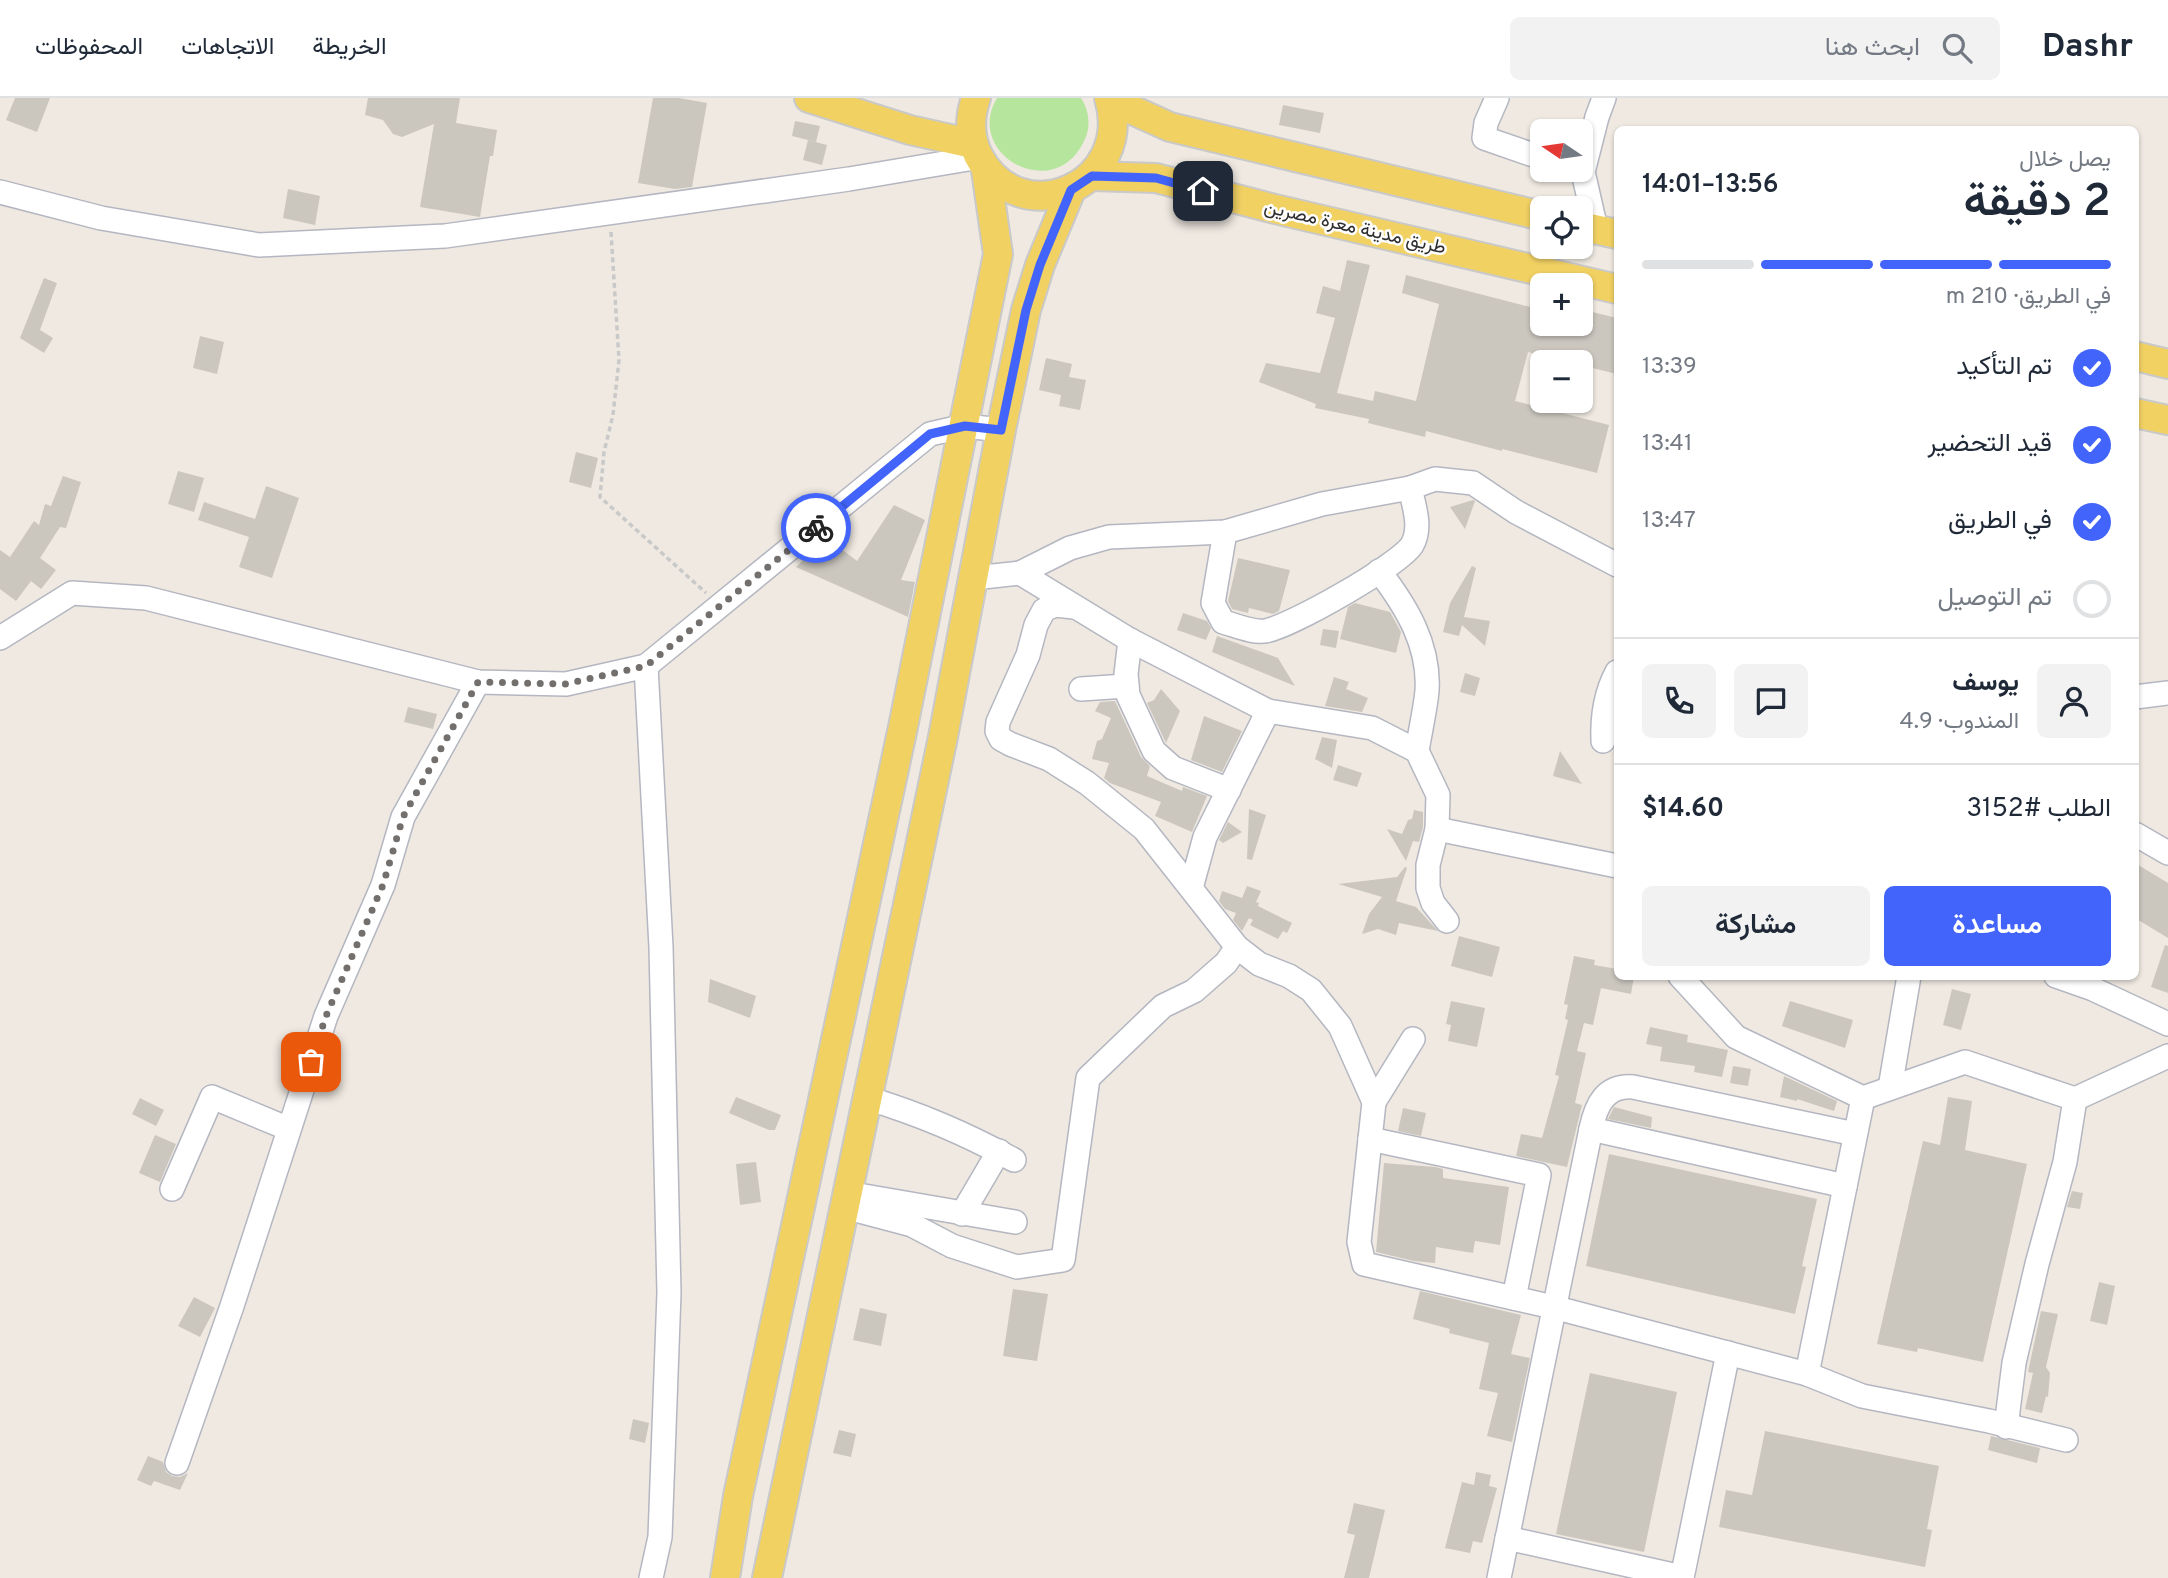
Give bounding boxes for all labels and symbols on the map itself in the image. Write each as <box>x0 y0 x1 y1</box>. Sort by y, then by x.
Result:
north arrow <box>1530 119 1592 182</box>
pin <box>1173 161 1233 221</box>
street label: طريق مدينة معرة مصرين <box>1262 195 1448 261</box>
courier <box>781 493 851 563</box>
pin <box>281 1032 341 1092</box>

